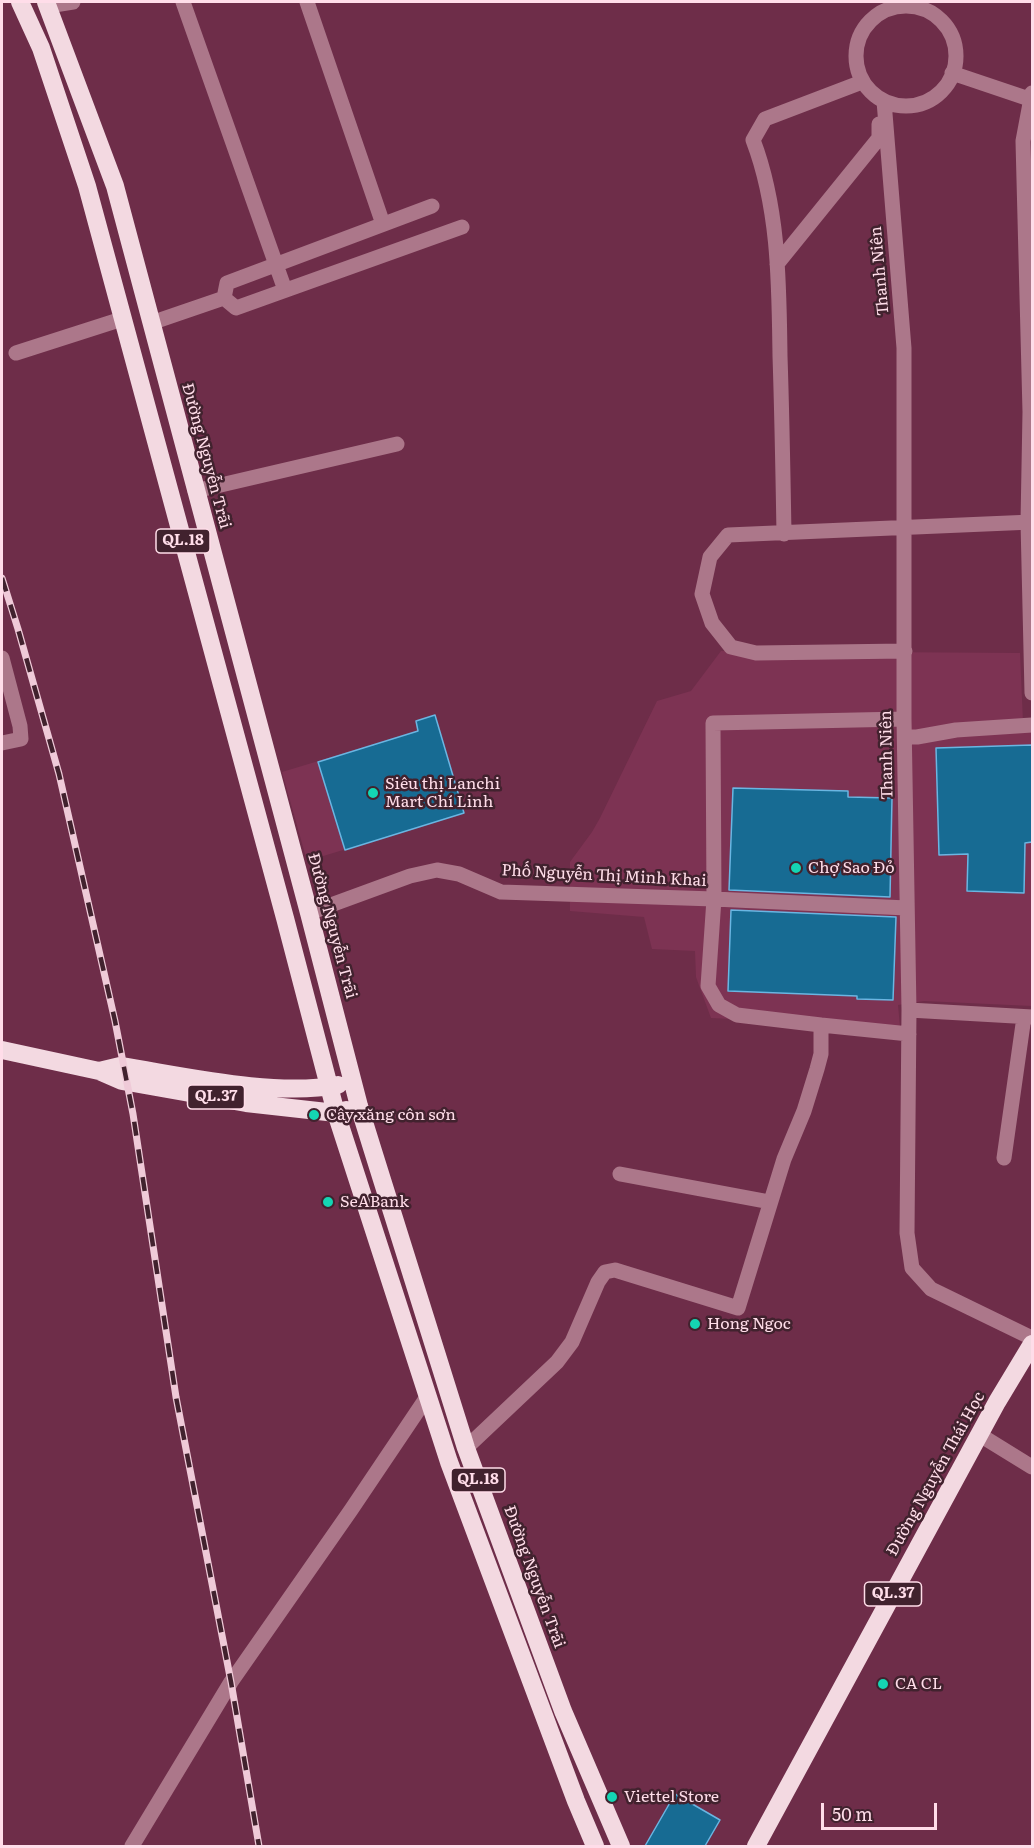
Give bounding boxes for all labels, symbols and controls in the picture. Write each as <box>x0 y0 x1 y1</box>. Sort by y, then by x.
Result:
street label: Thanh Niên <box>867 226 893 316</box>
street label: Đường Nguyễn Trãi <box>177 381 235 531</box>
road number: QL.18 <box>156 529 210 553</box>
street label: Thanh Niên <box>877 710 897 800</box>
place label: Siêu thị Lanchi Mart Chí Linh <box>385 774 500 812</box>
marker: Siêu thị Lanchi Mart Chí Linh <box>366 786 380 800</box>
street label: Đường Nguyễn Trãi <box>303 851 361 1001</box>
place label: Chợ Sao Đỏ <box>808 858 895 878</box>
street label: Phố Nguyễn Thị Minh Khai <box>501 861 707 891</box>
marker: Chợ Sao Đỏ <box>789 861 803 875</box>
road number: QL.37 <box>188 1085 244 1109</box>
place label: Cây xăng côn sơn <box>326 1105 456 1125</box>
marker: Cây xăng côn sơn <box>307 1108 321 1122</box>
place label: SeABank <box>340 1192 409 1212</box>
marker: SeABank <box>321 1195 335 1209</box>
place label: Hong Ngoc <box>707 1314 791 1334</box>
marker: Hong Ngoc <box>688 1317 702 1331</box>
street label: Đường Nguyễn Thái Học <box>883 1389 989 1559</box>
road number: QL.18 <box>451 1468 505 1492</box>
street label: Đường Nguyễn Trãi <box>499 1503 569 1651</box>
road number: QL.37 <box>864 1582 922 1606</box>
place label: CA CL <box>895 1674 942 1694</box>
marker: CA CL <box>876 1677 890 1691</box>
place label: Viettel Store <box>624 1787 719 1807</box>
marker: Viettel Store <box>605 1790 619 1804</box>
scale bar <box>824 1791 940 1829</box>
text: 50 m <box>832 1800 873 1827</box>

